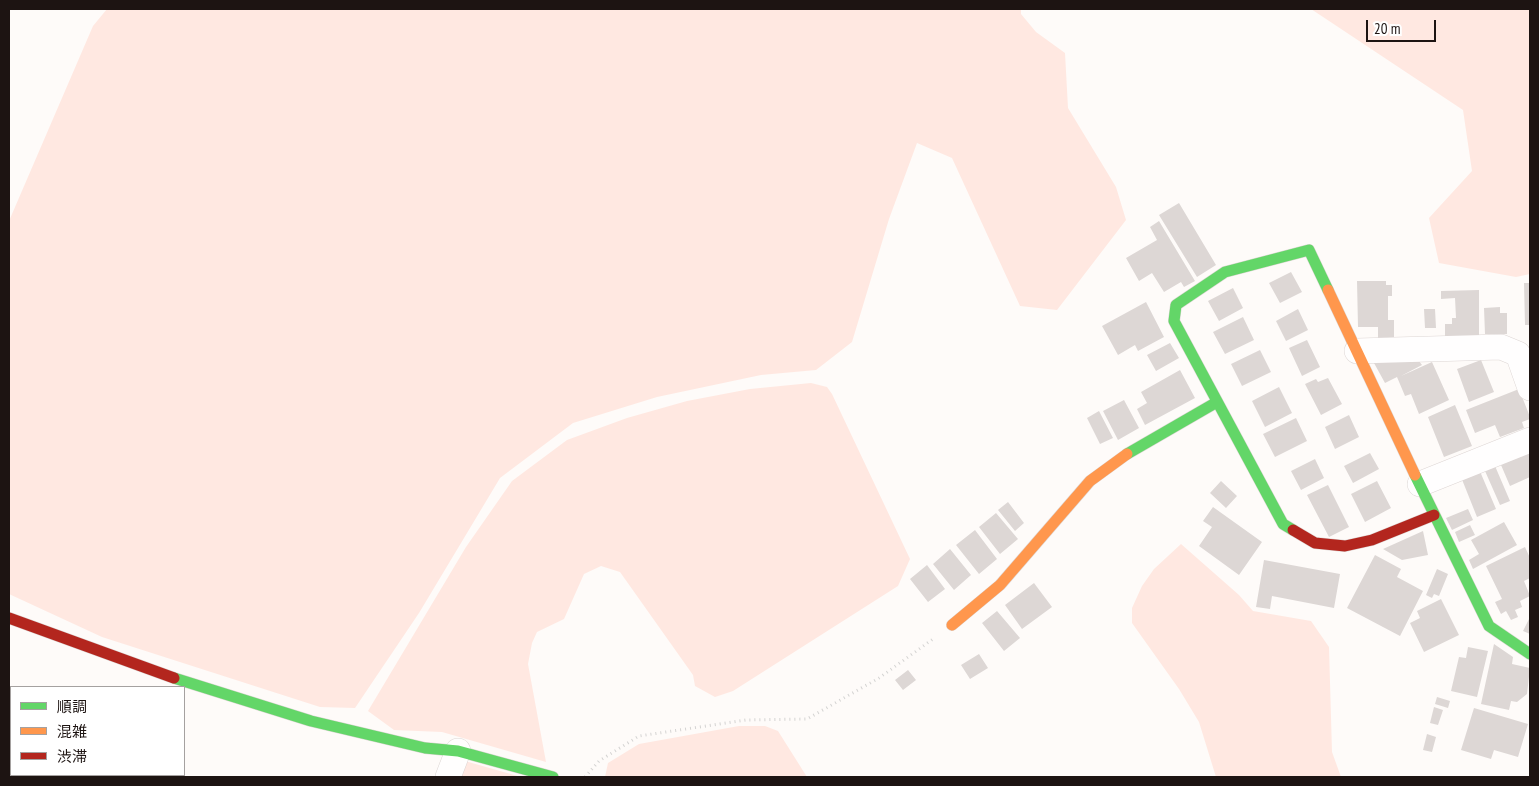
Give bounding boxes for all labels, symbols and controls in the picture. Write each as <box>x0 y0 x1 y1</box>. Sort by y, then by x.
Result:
scale bar <box>1369 10 1439 42</box>
text: 20 m <box>1374 19 1400 38</box>
legend <box>10 686 185 776</box>
text: 順調 <box>57 697 87 716</box>
text: 混雑 <box>57 722 87 741</box>
text: 渋滞 <box>57 747 87 766</box>

